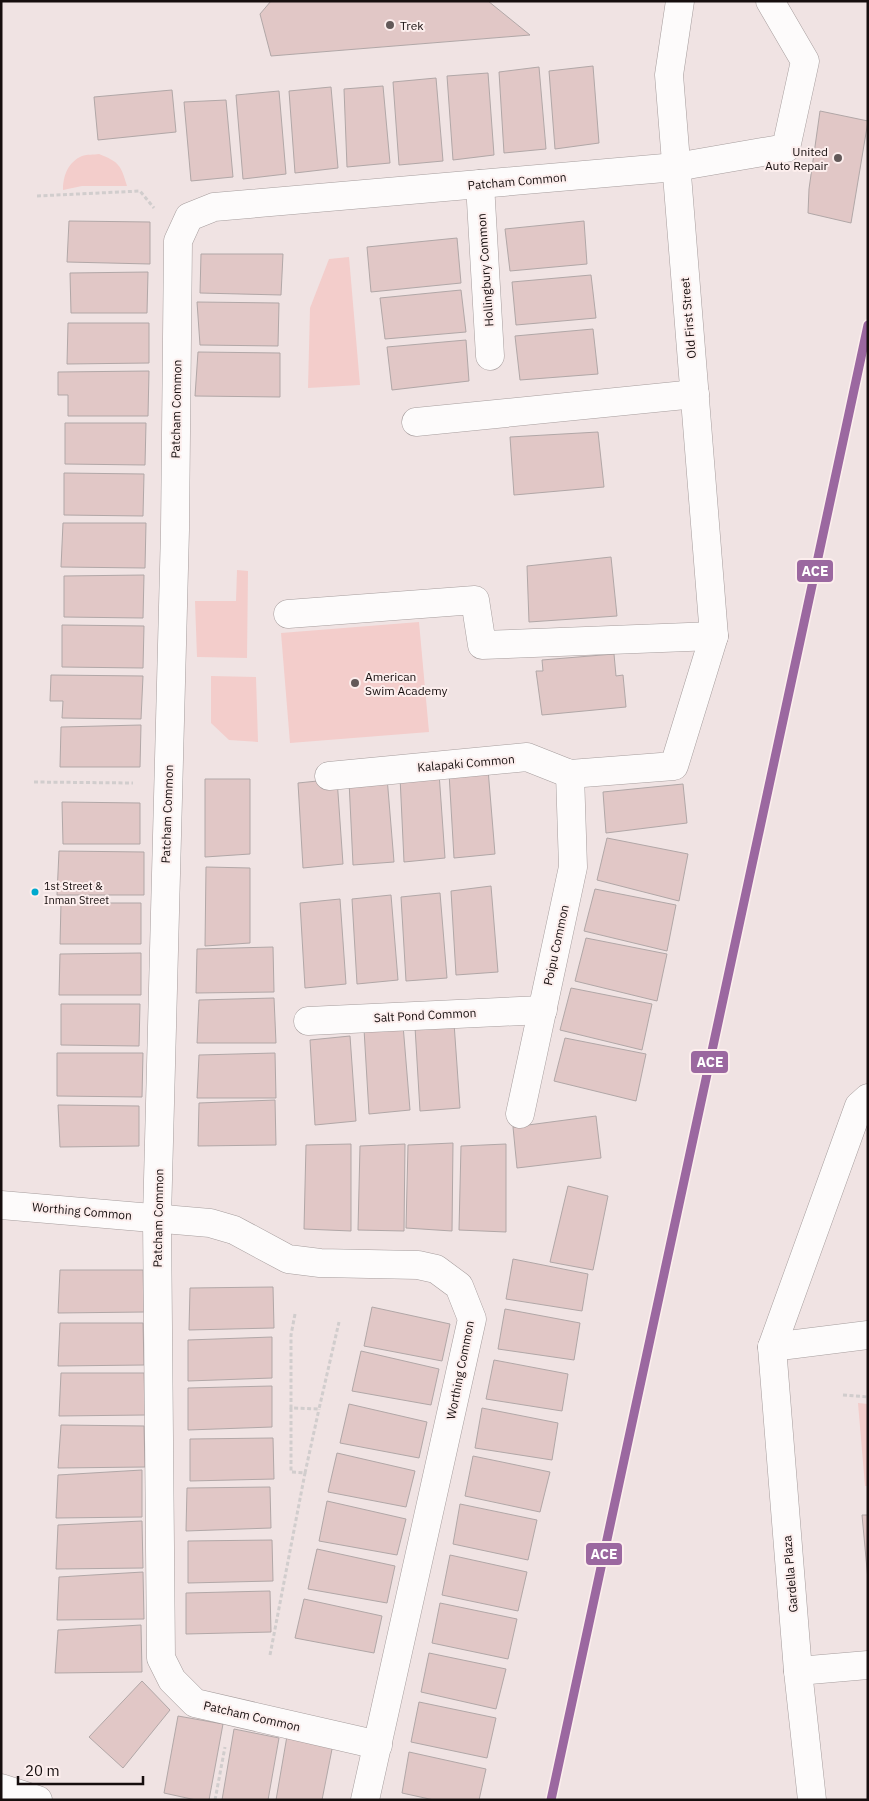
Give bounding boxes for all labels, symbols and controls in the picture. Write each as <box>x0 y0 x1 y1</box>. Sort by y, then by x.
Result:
place label: Trek <box>400 18 424 33</box>
marker: Trek <box>384 19 396 31</box>
place label: United Auto Repair <box>765 144 829 173</box>
marker: United Auto Repair <box>832 152 844 164</box>
street label: Patcham Common <box>467 169 567 193</box>
street label: Hollingbury Common <box>474 213 496 327</box>
street label: Old First Street <box>677 277 699 359</box>
street label: Patcham Common <box>168 359 184 459</box>
line badge: ACE <box>796 559 834 583</box>
text: ACE <box>802 562 828 580</box>
place label: American Swim Academy <box>365 669 448 698</box>
marker: American Swim Academy <box>349 677 361 689</box>
street label: Kalapaki Common <box>417 751 515 775</box>
street label: Patcham Common <box>158 764 176 864</box>
place label: 1st Street & Inman Street <box>44 879 109 907</box>
marker: 1st Street & Inman Street <box>30 887 40 897</box>
street label: Poipu Common <box>540 903 572 987</box>
street label: Salt Pond Common <box>373 1005 477 1025</box>
line badge: ACE <box>690 1050 729 1074</box>
text: ACE <box>697 1053 723 1071</box>
street label: Patcham Common <box>150 1168 166 1268</box>
street label: Worthing Common <box>31 1199 133 1223</box>
street label: Worthing Common <box>443 1319 477 1421</box>
street label: Gardella Plaza <box>779 1534 801 1613</box>
line badge: ACE <box>585 1542 623 1566</box>
text: ACE <box>591 1545 617 1563</box>
street label: Patcham Common <box>202 1698 302 1734</box>
scale bar <box>18 1754 142 1786</box>
text: 20 m <box>25 1761 60 1780</box>

